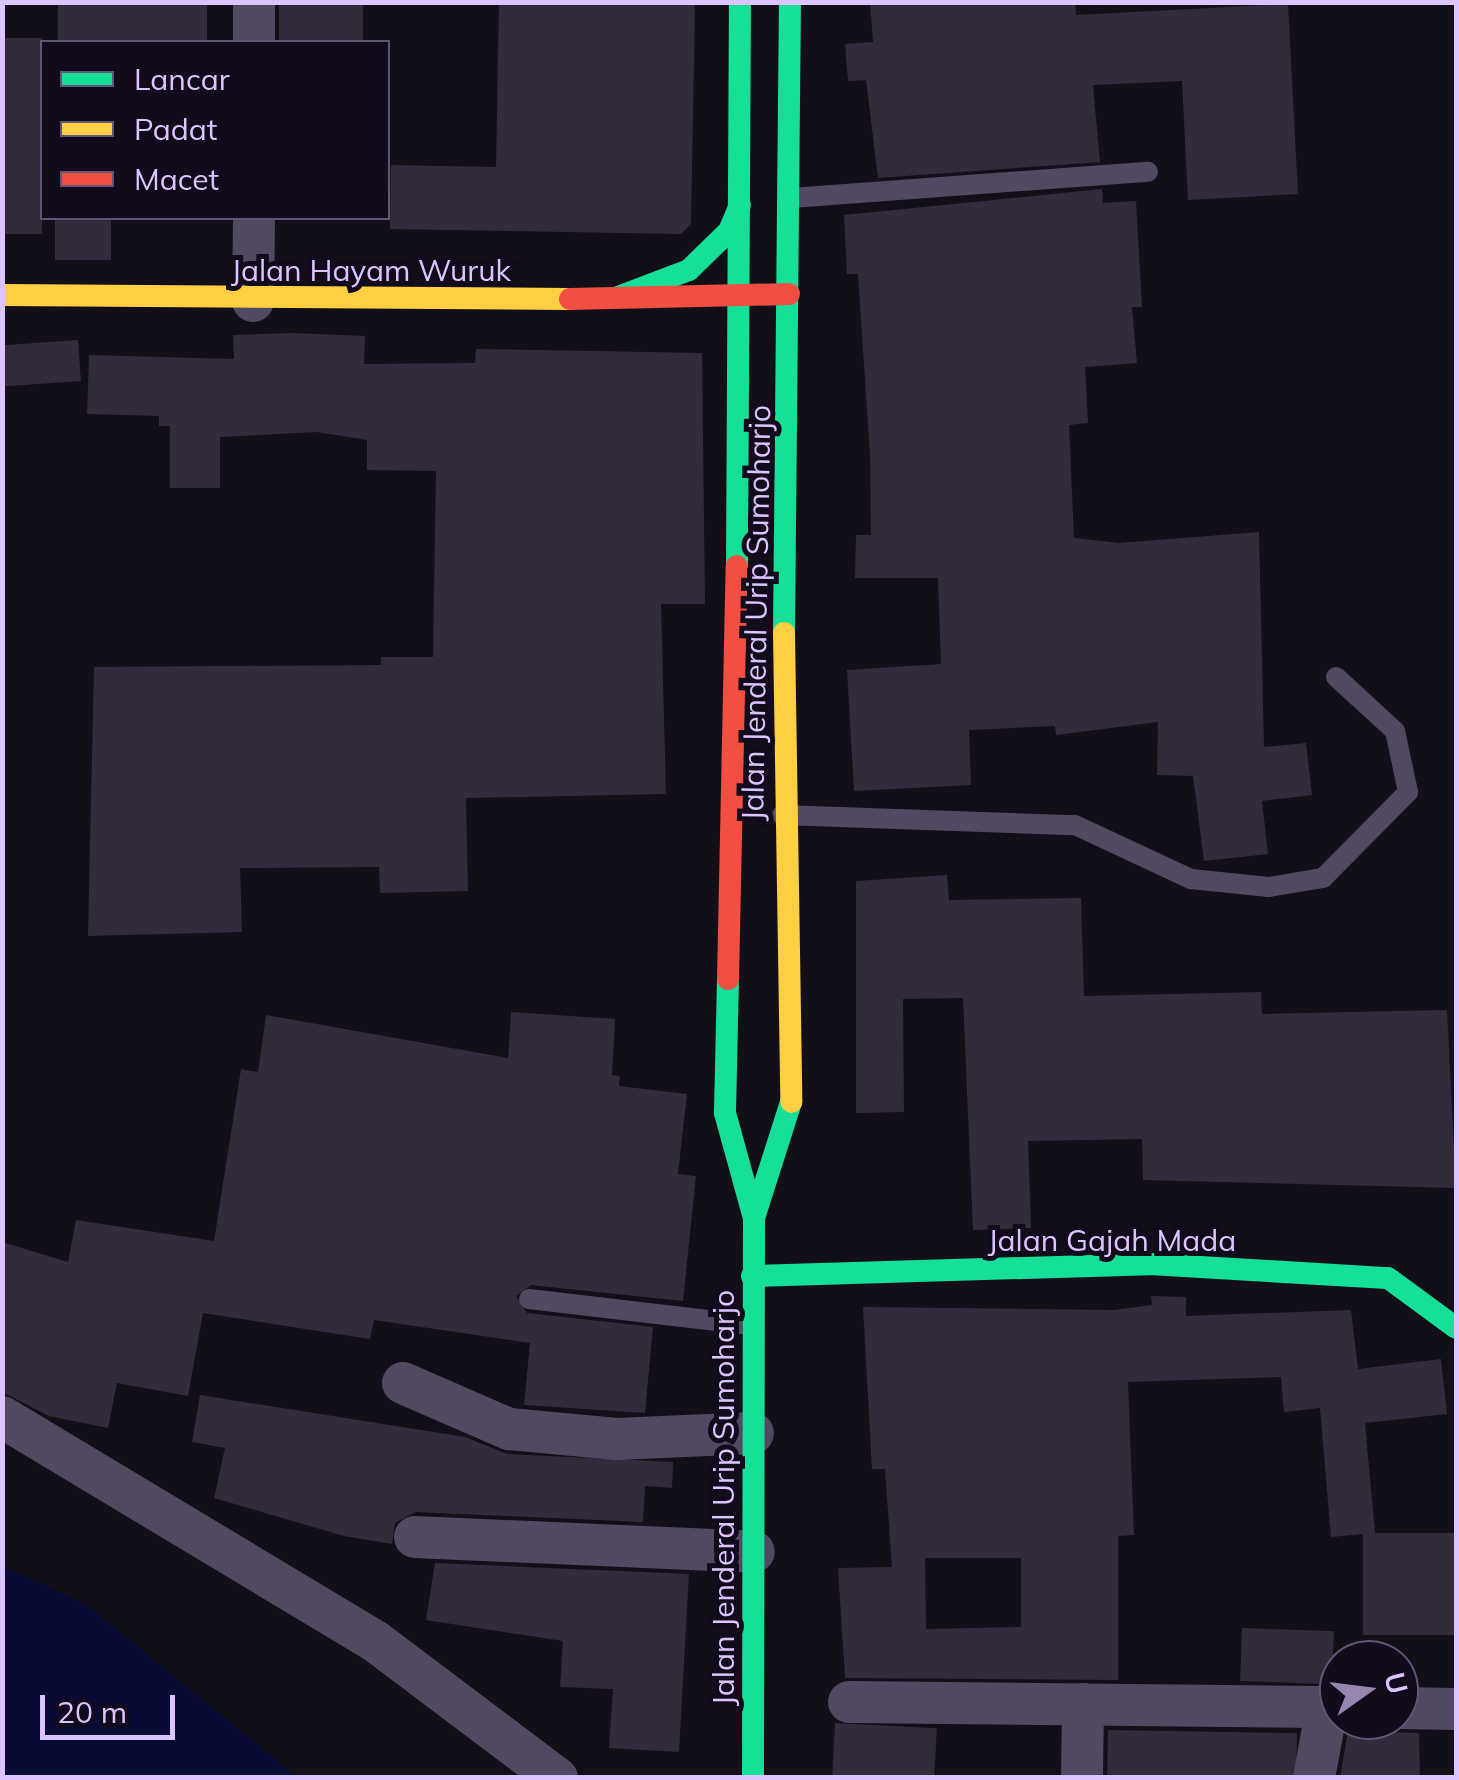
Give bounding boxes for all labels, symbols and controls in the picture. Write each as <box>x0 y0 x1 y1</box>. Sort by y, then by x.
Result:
legend <box>40 40 390 220</box>
text: Lancar <box>134 60 230 98</box>
text: Padat <box>134 110 217 148</box>
text: Macet <box>134 160 219 198</box>
street label: Jalan Hayam Wuruk <box>231 252 511 288</box>
street label: Jalan Jenderal Urip Sumoharjo <box>734 405 778 821</box>
street label: Jalan Gajah Mada <box>988 1222 1236 1258</box>
street label: Jalan Jenderal Urip Sumoharjo <box>705 1290 741 1706</box>
north arrow <box>1319 1640 1419 1740</box>
text: U <box>1377 1669 1416 1697</box>
scale bar <box>45 1675 180 1737</box>
text: 20 m <box>57 1693 127 1731</box>

